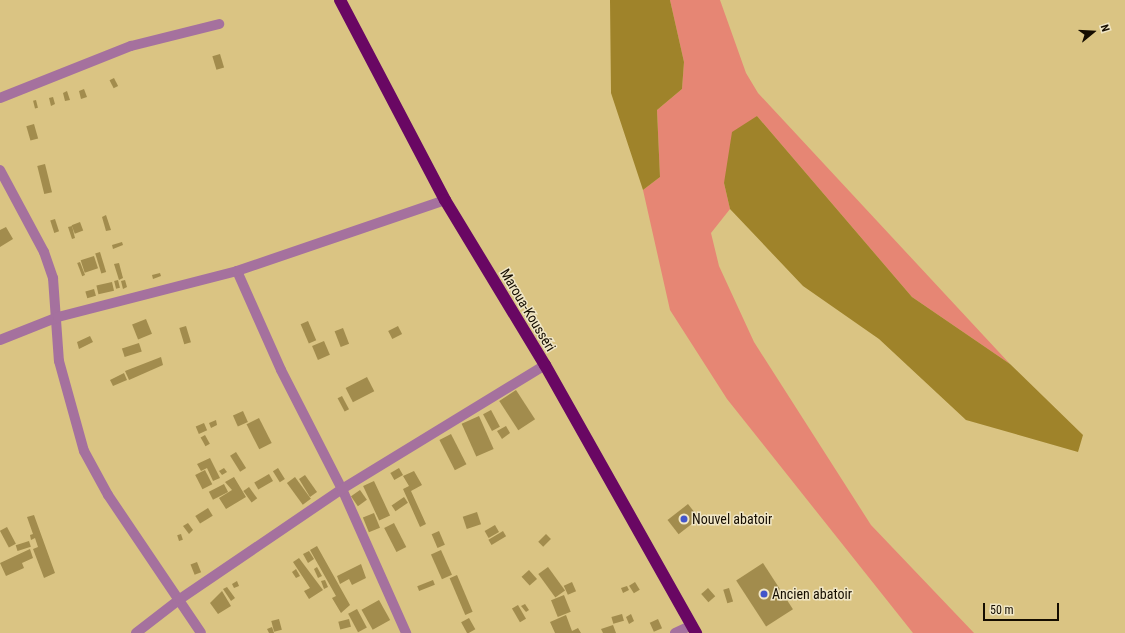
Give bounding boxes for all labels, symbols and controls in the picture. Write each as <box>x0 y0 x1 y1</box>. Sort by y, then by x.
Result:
north arrow <box>1073 12 1113 52</box>
text: N <box>1098 23 1112 33</box>
street label: Maroua-Kousséri <box>497 266 559 354</box>
place label: Nouvel abatoir <box>692 511 772 527</box>
marker: Nouvel abatoir <box>679 514 689 524</box>
place label: Ancien abatoir <box>772 586 852 602</box>
marker: Ancien abatoir <box>759 589 769 599</box>
scale bar <box>985 595 1061 621</box>
text: 50 m <box>990 603 1014 617</box>

